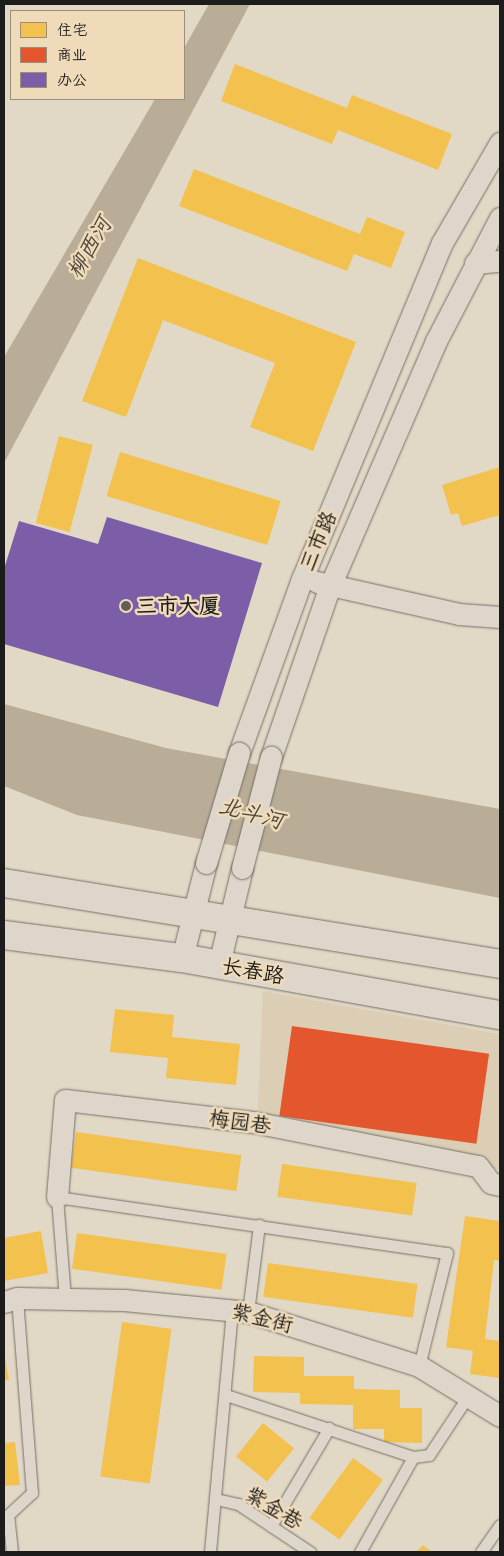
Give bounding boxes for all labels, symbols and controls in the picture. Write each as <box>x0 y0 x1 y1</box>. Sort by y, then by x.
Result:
legend <box>10 10 185 100</box>
text: 住宅 <box>57 21 87 40</box>
text: 商业 <box>57 46 87 65</box>
text: 办公 <box>57 71 87 90</box>
water label: 柳西河 <box>62 213 118 283</box>
street label: 三市路 <box>294 507 342 575</box>
place label: 三市大厦 <box>136 593 220 619</box>
marker: 三市大厦 <box>120 600 132 612</box>
water label: 北斗河 <box>216 793 286 835</box>
street label: 长春路 <box>220 953 286 989</box>
street label: 梅园巷 <box>207 1105 273 1139</box>
street label: 紫金街 <box>228 1298 296 1338</box>
street label: 紫金巷 <box>241 1481 307 1535</box>

